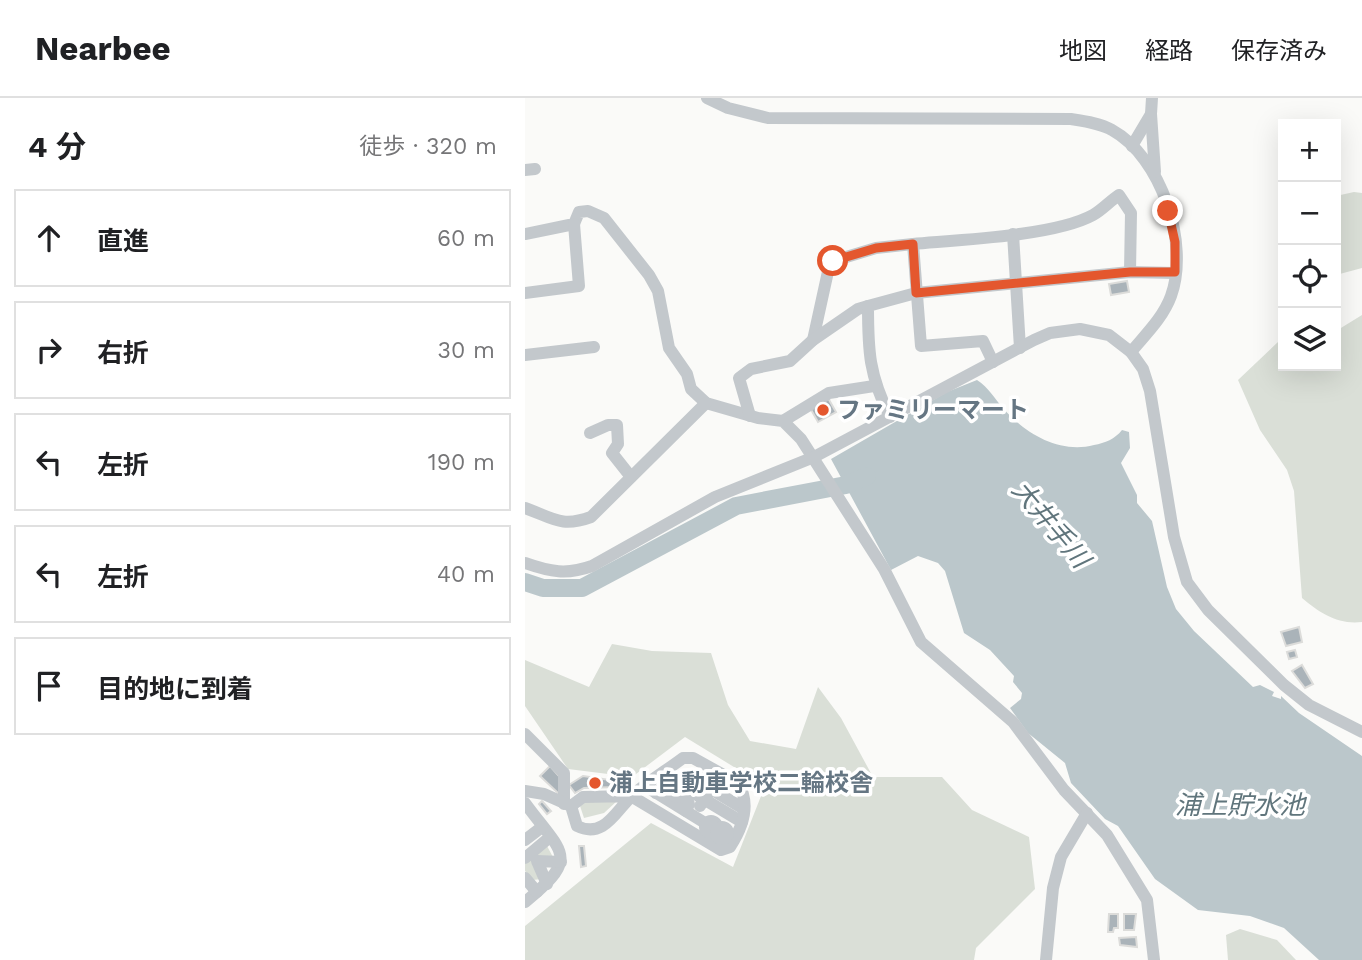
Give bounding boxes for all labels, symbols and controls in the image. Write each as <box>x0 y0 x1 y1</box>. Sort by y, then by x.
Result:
text: Nearbee <box>35 29 171 68</box>
text: 地図 <box>1059 37 1107 65</box>
text: 経路 <box>1145 37 1193 65</box>
text: 保存済み <box>1231 37 1327 65</box>
map controls <box>1278 119 1341 371</box>
button: + <box>1278 119 1341 182</box>
text: 4 分 <box>28 129 86 164</box>
text: 徒歩 · 320 m <box>359 133 497 160</box>
button: − <box>1278 182 1341 245</box>
route end <box>1152 195 1183 226</box>
icon: ahead <box>30 219 68 257</box>
text: 60 m <box>437 225 495 252</box>
text: 直進 <box>97 226 149 256</box>
route start <box>817 245 848 276</box>
button: locate <box>1278 245 1341 308</box>
button: layers <box>1278 308 1341 371</box>
icon: right <box>30 331 68 369</box>
text: 30 m <box>438 337 495 364</box>
text: 右折 <box>97 338 149 368</box>
place label: ファミリーマート <box>837 396 1029 424</box>
marker: ファミリーマート <box>815 402 831 418</box>
icon: left <box>30 443 68 481</box>
text: 190 m <box>428 449 495 476</box>
text: 左折 <box>97 450 149 480</box>
water label: 大井手川 <box>1006 475 1098 576</box>
icon: left <box>30 555 68 593</box>
text: 40 m <box>437 561 495 588</box>
text: 左折 <box>97 562 149 592</box>
icon: arrive <box>30 667 68 705</box>
text: 目的地に到着 <box>97 674 253 704</box>
place label: 浦上自動車学校二輪校舎 <box>609 769 873 797</box>
marker: 浦上自動車学校二輪校舎 <box>587 775 603 791</box>
water label: 浦上貯水池 <box>1175 790 1308 820</box>

